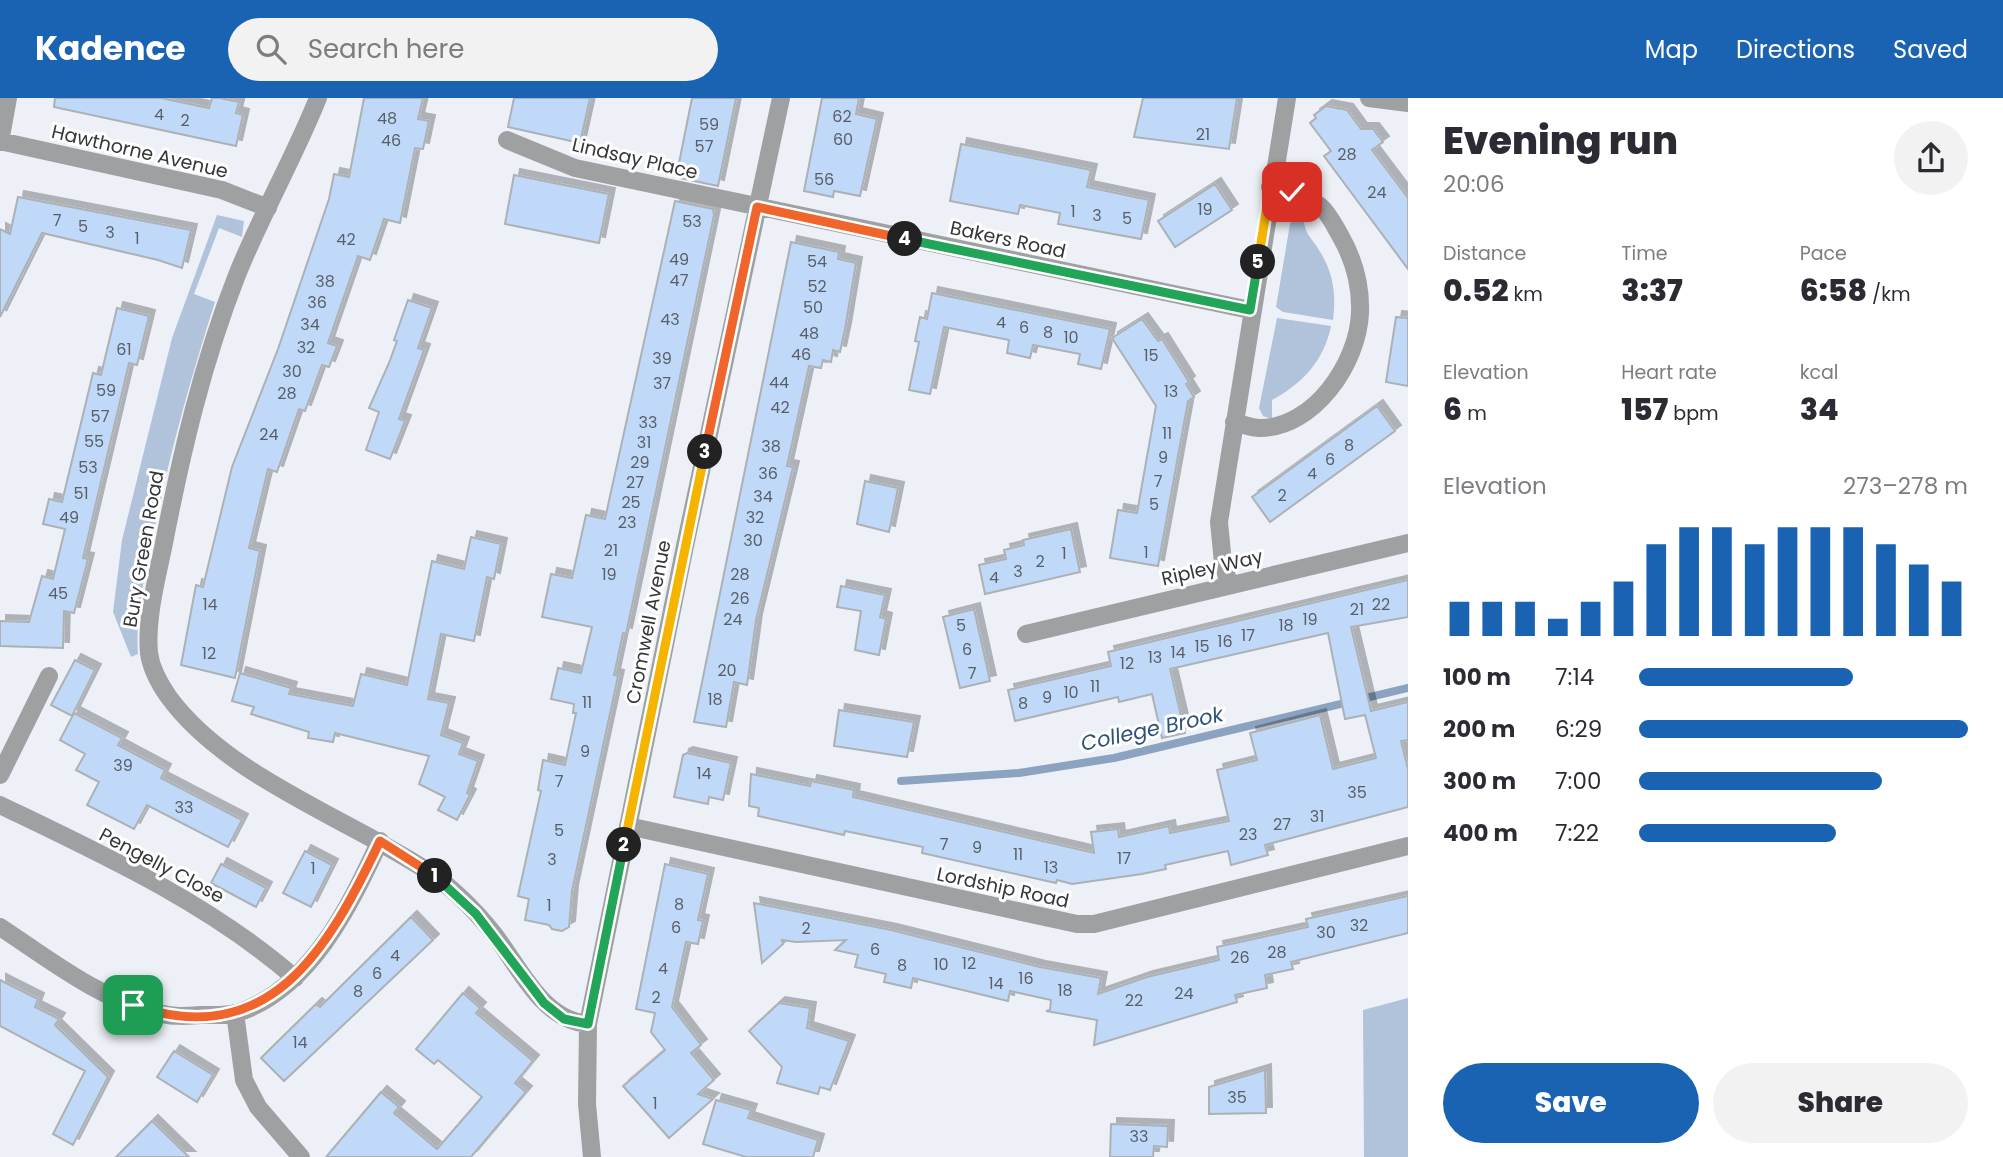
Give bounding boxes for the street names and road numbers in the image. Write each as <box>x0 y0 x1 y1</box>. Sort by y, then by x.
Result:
street label: Hawthorne Avenue <box>49 118 231 185</box>
street label: Lindsay Place <box>569 131 700 186</box>
street label: Bakers Road <box>948 214 1068 265</box>
street label: Bury Green Road <box>116 469 171 630</box>
street label: Cromwell Avenue <box>619 538 678 706</box>
street label: Ripley Way <box>1159 543 1266 592</box>
street label: Pengelly Close <box>95 821 229 910</box>
street label: Lordship Road <box>934 860 1071 915</box>

